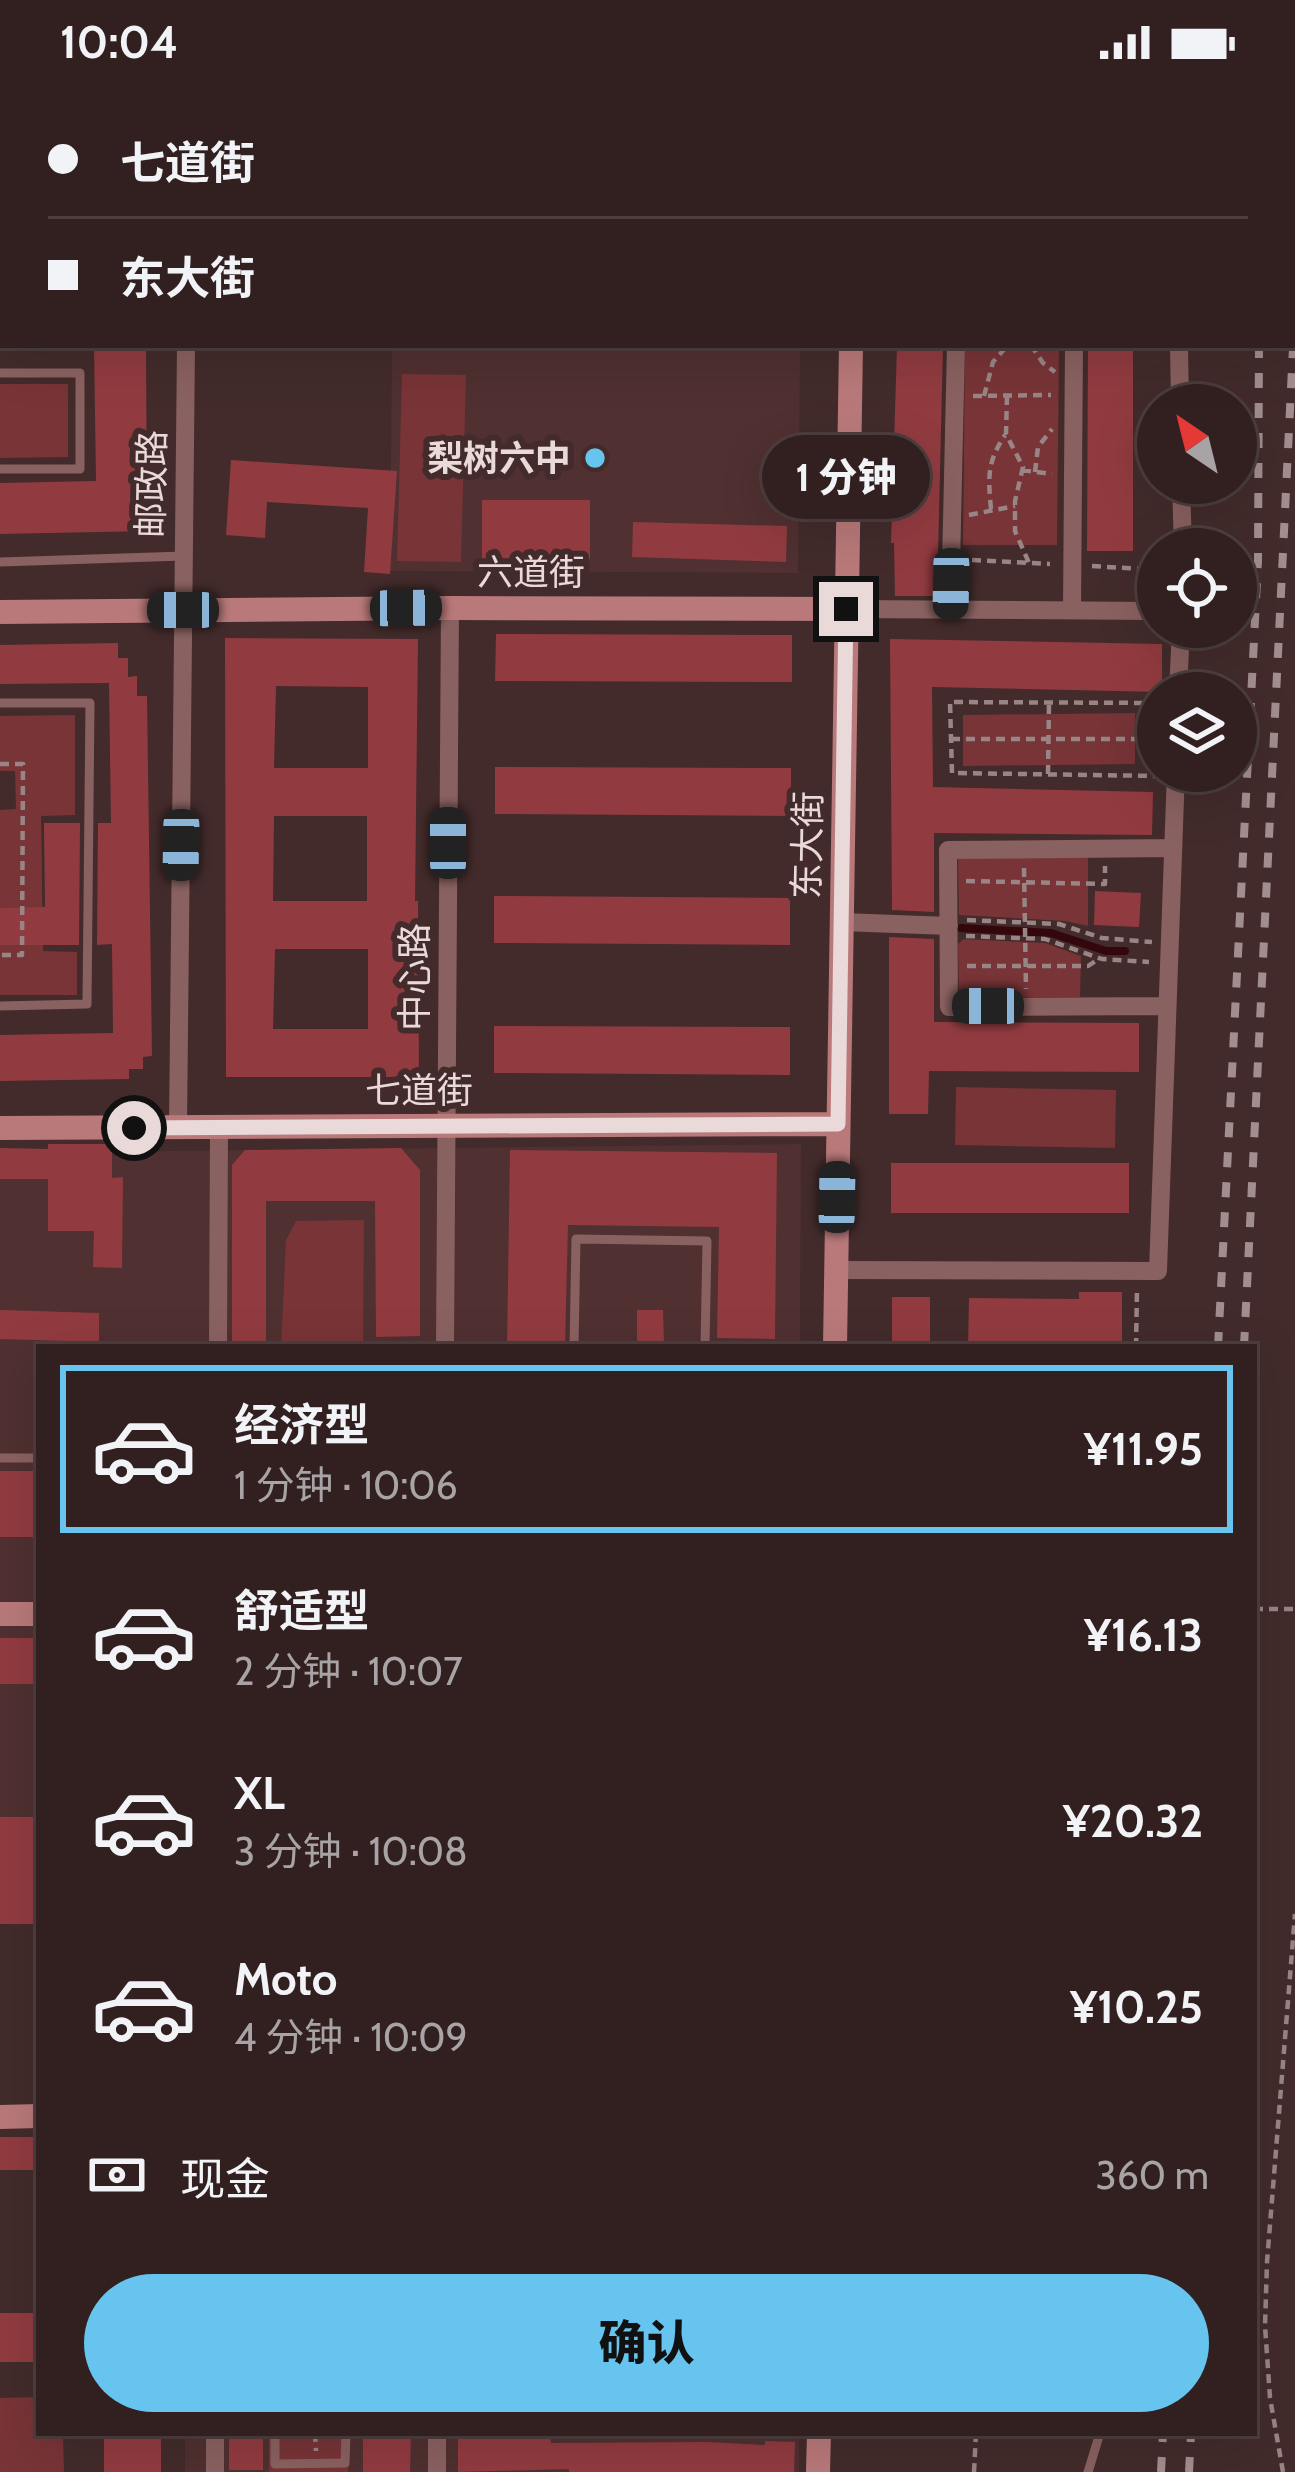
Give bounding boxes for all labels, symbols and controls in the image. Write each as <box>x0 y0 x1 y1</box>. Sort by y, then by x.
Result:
text: 10:04 <box>60 15 178 69</box>
text: 七道街 <box>120 136 255 190</box>
text: 东大街 <box>120 251 255 305</box>
north arrow <box>1137 384 1257 504</box>
map controls <box>1137 384 1257 792</box>
street label: 邮政路 <box>128 430 174 538</box>
callout: 1 分钟 <box>762 435 930 519</box>
place label: 梨树六中 <box>427 436 571 480</box>
marker: 梨树六中 <box>582 445 608 471</box>
text: 1 分钟 <box>795 453 897 501</box>
button: locate <box>1137 528 1257 648</box>
car <box>932 548 970 620</box>
street label: 六道街 <box>477 550 585 594</box>
route end <box>819 582 873 636</box>
car <box>370 589 442 627</box>
car <box>147 592 219 628</box>
button: layers <box>1137 672 1257 792</box>
street label: 东大街 <box>784 791 830 899</box>
car <box>430 807 466 879</box>
car <box>162 809 200 881</box>
street label: 中心路 <box>392 923 436 1031</box>
car <box>952 988 1024 1024</box>
street label: 七道街 <box>365 1068 473 1112</box>
route start <box>107 1101 161 1155</box>
car <box>818 1161 856 1233</box>
icon: car <box>90 1395 198 1503</box>
text: 经济型 <box>234 1398 369 1452</box>
text: ¥11.95 <box>1084 1422 1203 1476</box>
text: 1 分钟 · 10:06 <box>234 1461 458 1509</box>
icon: car <box>90 1581 198 1689</box>
text: 舒适型 <box>234 1584 369 1638</box>
text: ¥16.13 <box>1084 1608 1203 1662</box>
text: 2 分钟 · 10:07 <box>234 1647 463 1695</box>
text: XL <box>234 1766 285 1820</box>
icon: car <box>90 1767 198 1875</box>
text: ¥20.32 <box>1063 1794 1203 1848</box>
text: 3 分钟 · 10:08 <box>234 1827 468 1875</box>
text: Moto <box>234 1952 337 2006</box>
icon: car <box>90 1953 198 2061</box>
text: ¥10.25 <box>1070 1980 1203 2034</box>
text: 4 分钟 · 10:09 <box>234 2013 468 2061</box>
icon: cash <box>84 2142 150 2208</box>
text: 360 m <box>1096 2151 1209 2199</box>
text: 现金 <box>180 2152 270 2206</box>
button: 确认 <box>84 2274 1209 2412</box>

